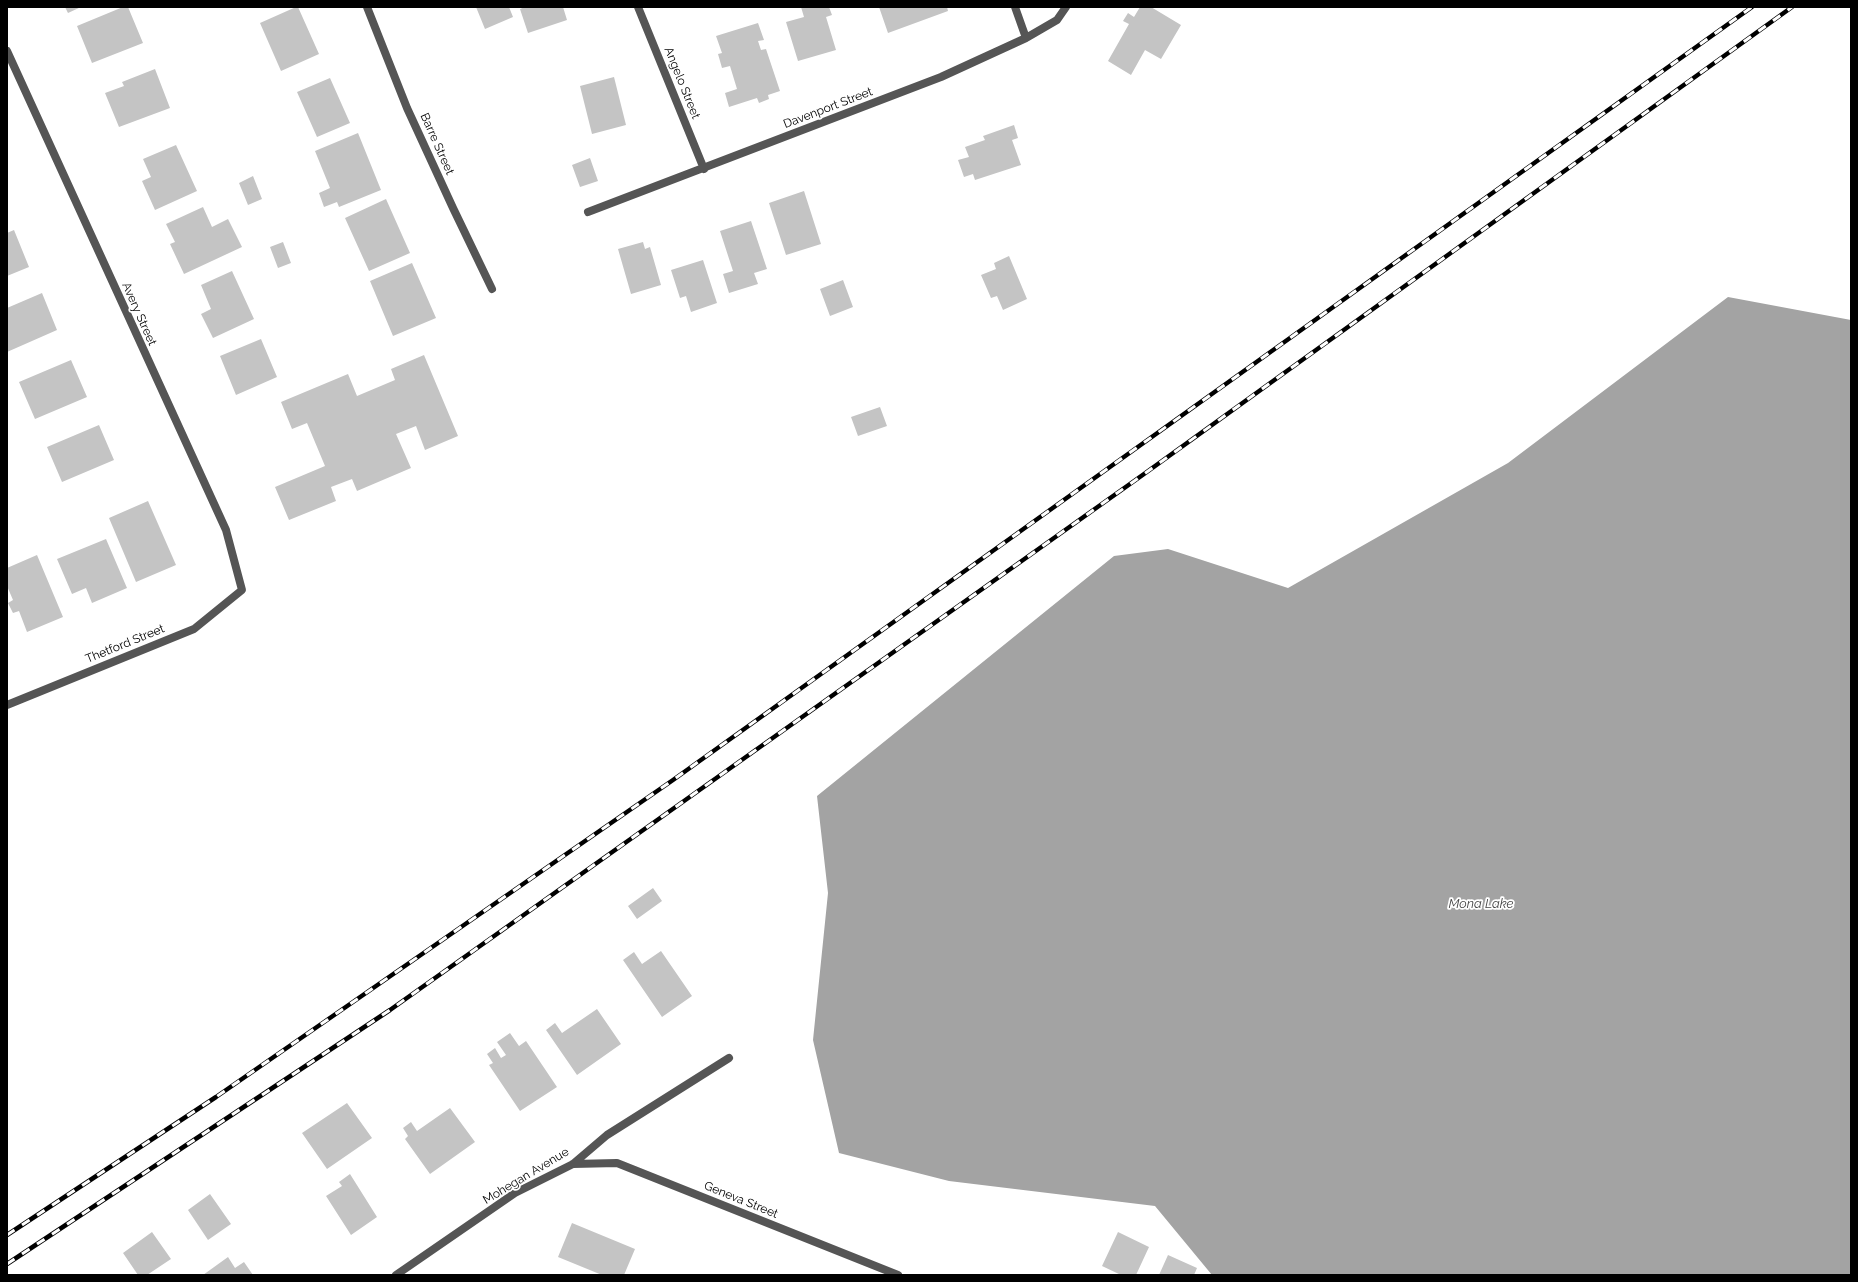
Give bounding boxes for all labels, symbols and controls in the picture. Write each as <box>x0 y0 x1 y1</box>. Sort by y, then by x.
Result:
street label: Angelo Street <box>661 45 703 121</box>
street label: Davenport Street <box>781 84 875 132</box>
street label: Barre Street <box>417 111 457 177</box>
street label: Avery Street <box>119 280 159 348</box>
street label: Thetford Street <box>83 622 167 666</box>
water label: Mona Lake <box>1448 896 1514 912</box>
street label: Mohegan Avenue <box>480 1145 572 1207</box>
street label: Geneva Street <box>702 1179 780 1221</box>

